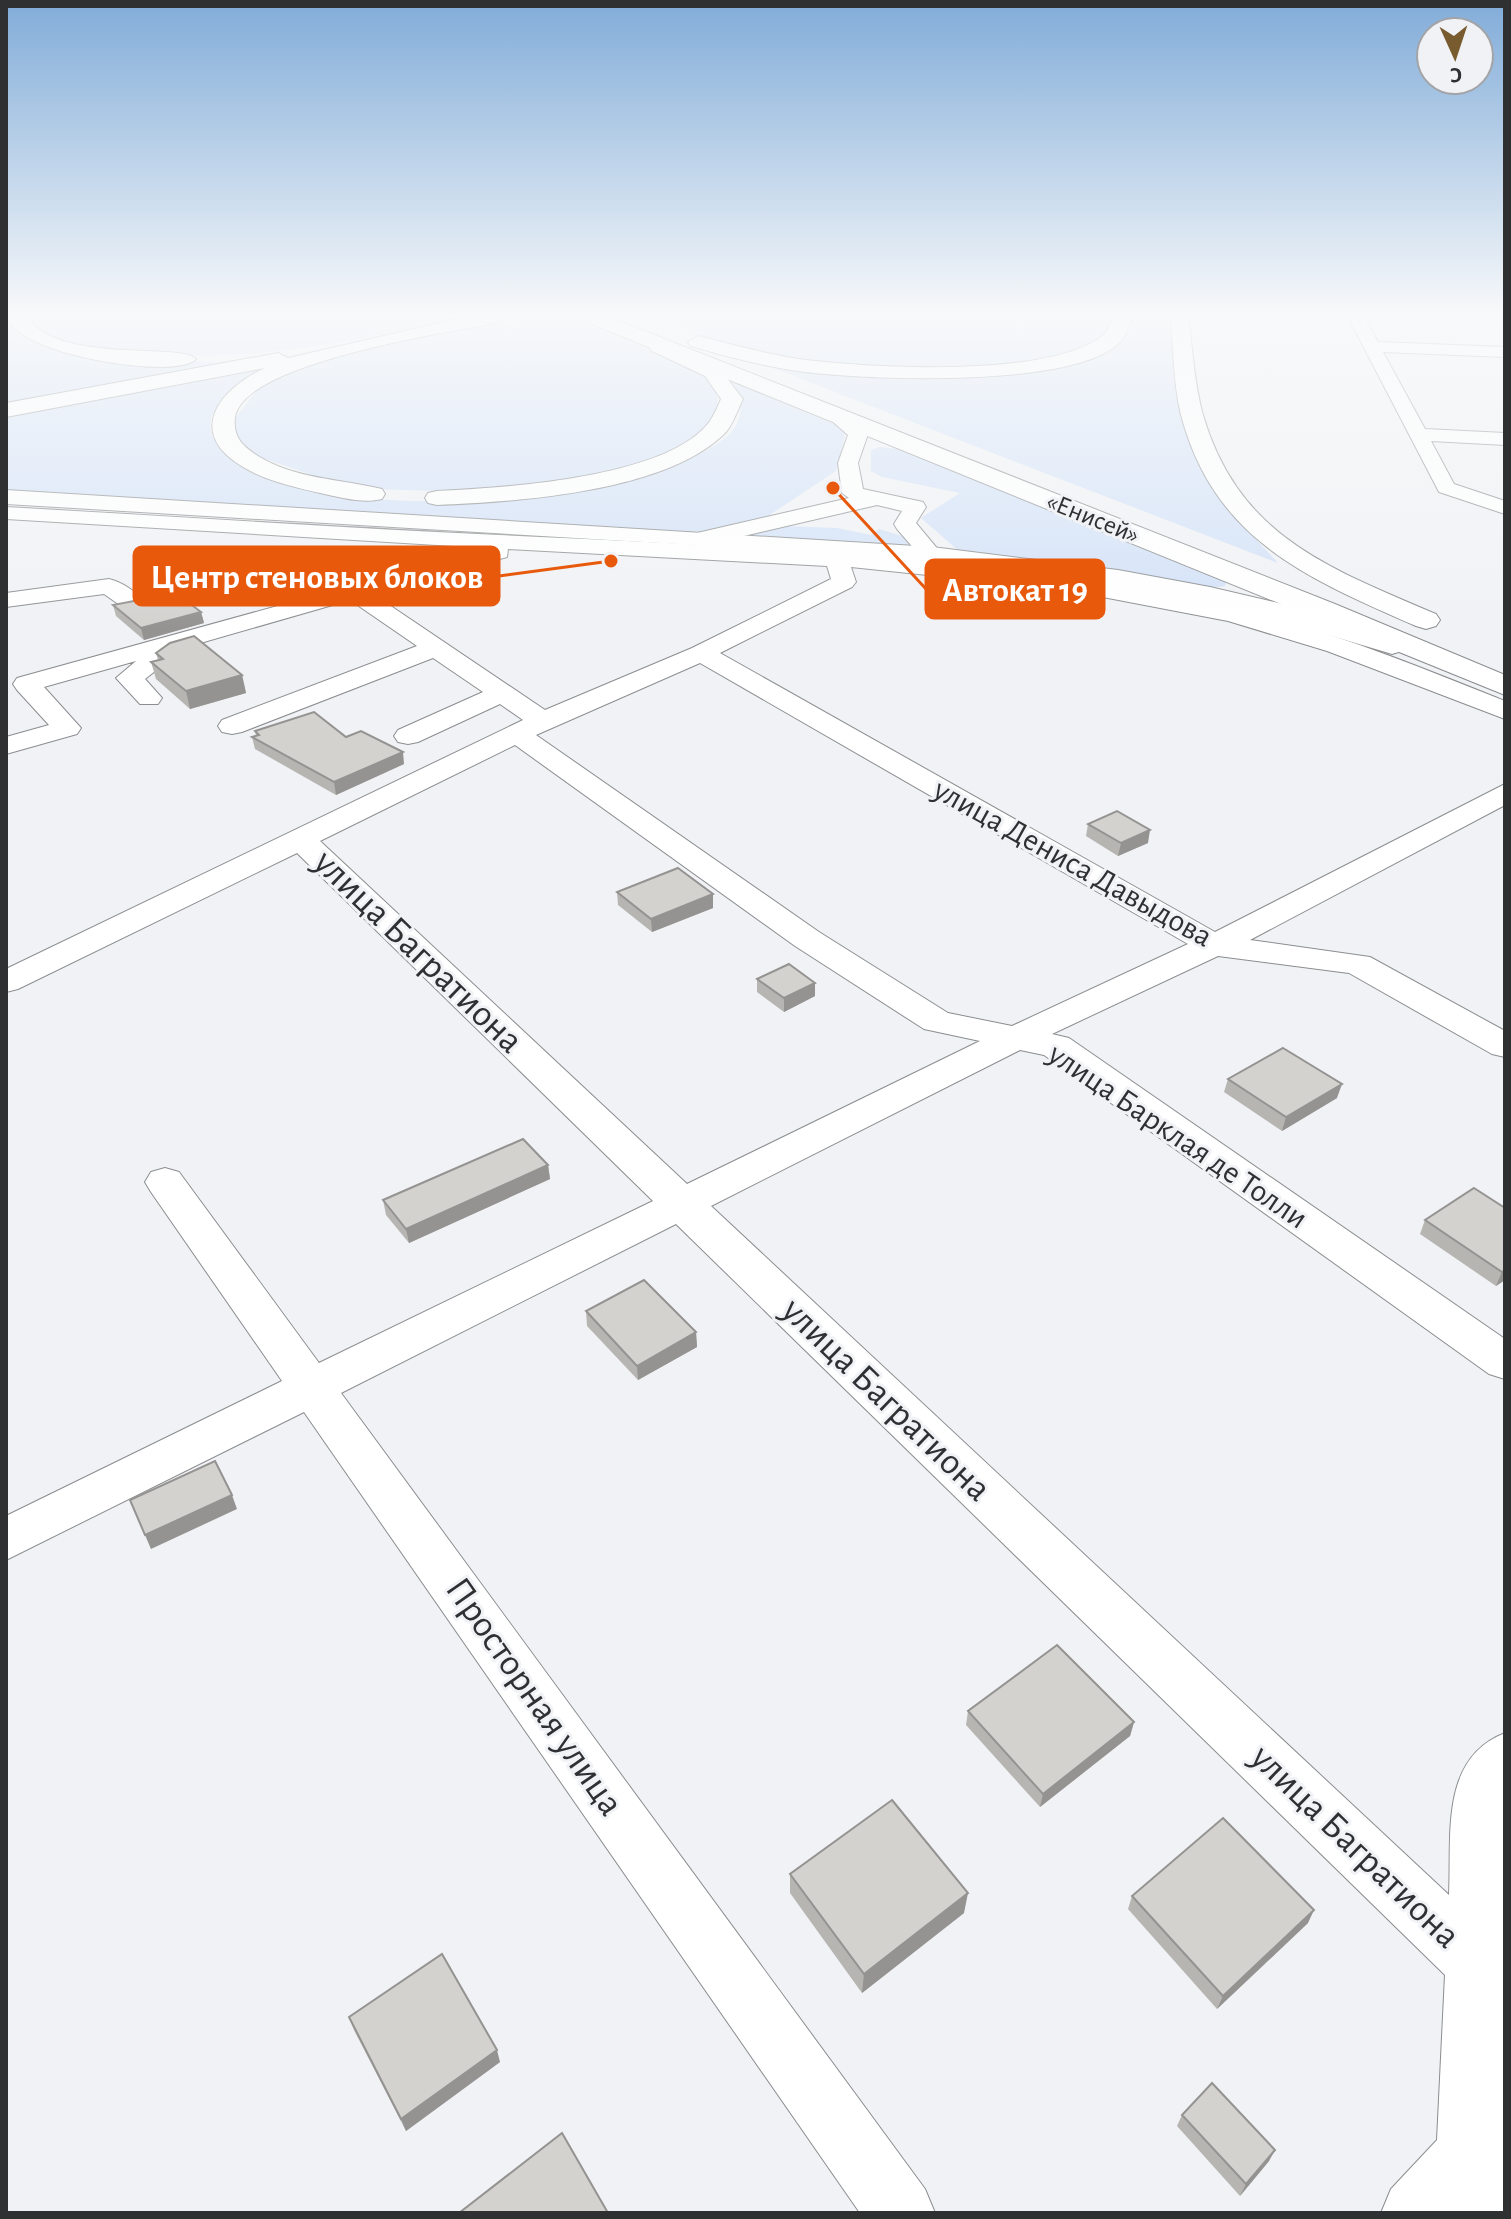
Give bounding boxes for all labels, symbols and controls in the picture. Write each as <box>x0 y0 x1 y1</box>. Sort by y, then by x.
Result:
north arrow <box>1415 16 1495 96</box>
text: С <box>1449 64 1463 86</box>
street label: «Енисей» <box>1043 488 1143 548</box>
callout: Центр стеновых блоков <box>134 547 499 605</box>
callout: Автокат 19 <box>926 560 1104 618</box>
text: Центр стеновых блоков <box>151 561 483 595</box>
text: Автокат 19 <box>942 574 1088 608</box>
street label: улица Дениса Давыдова <box>927 773 1218 953</box>
street label: улица Багратиона <box>305 842 530 1061</box>
street label: улица Барклая де Толли <box>1042 1037 1313 1235</box>
street label: улица Багратиона <box>773 1290 998 1509</box>
street label: Просторная улица <box>438 1571 630 1823</box>
street label: улица Багратиона <box>1242 1737 1467 1956</box>

